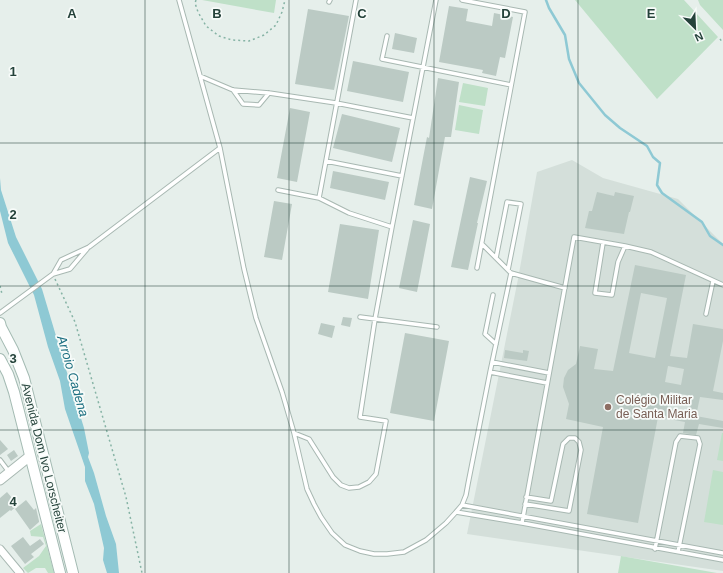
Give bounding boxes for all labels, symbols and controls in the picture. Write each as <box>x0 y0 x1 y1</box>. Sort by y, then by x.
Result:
text: A <box>67 6 77 21</box>
text: B <box>212 6 222 21</box>
text: C <box>357 6 367 21</box>
text: D <box>501 6 511 21</box>
text: E <box>647 6 656 21</box>
north arrow <box>675 8 715 48</box>
text: N <box>693 30 705 44</box>
text: 1 <box>9 64 17 79</box>
text: 2 <box>9 207 17 222</box>
water label: Arroio Cadena <box>54 333 92 418</box>
text: 3 <box>9 351 17 366</box>
street label: Avenida Dom Ivo Lorscheiter <box>19 382 69 534</box>
place label: Colégio Militar de Santa Maria <box>616 393 698 421</box>
marker: Colégio Militar de Santa Maria <box>603 402 613 412</box>
text: 4 <box>9 494 17 509</box>

